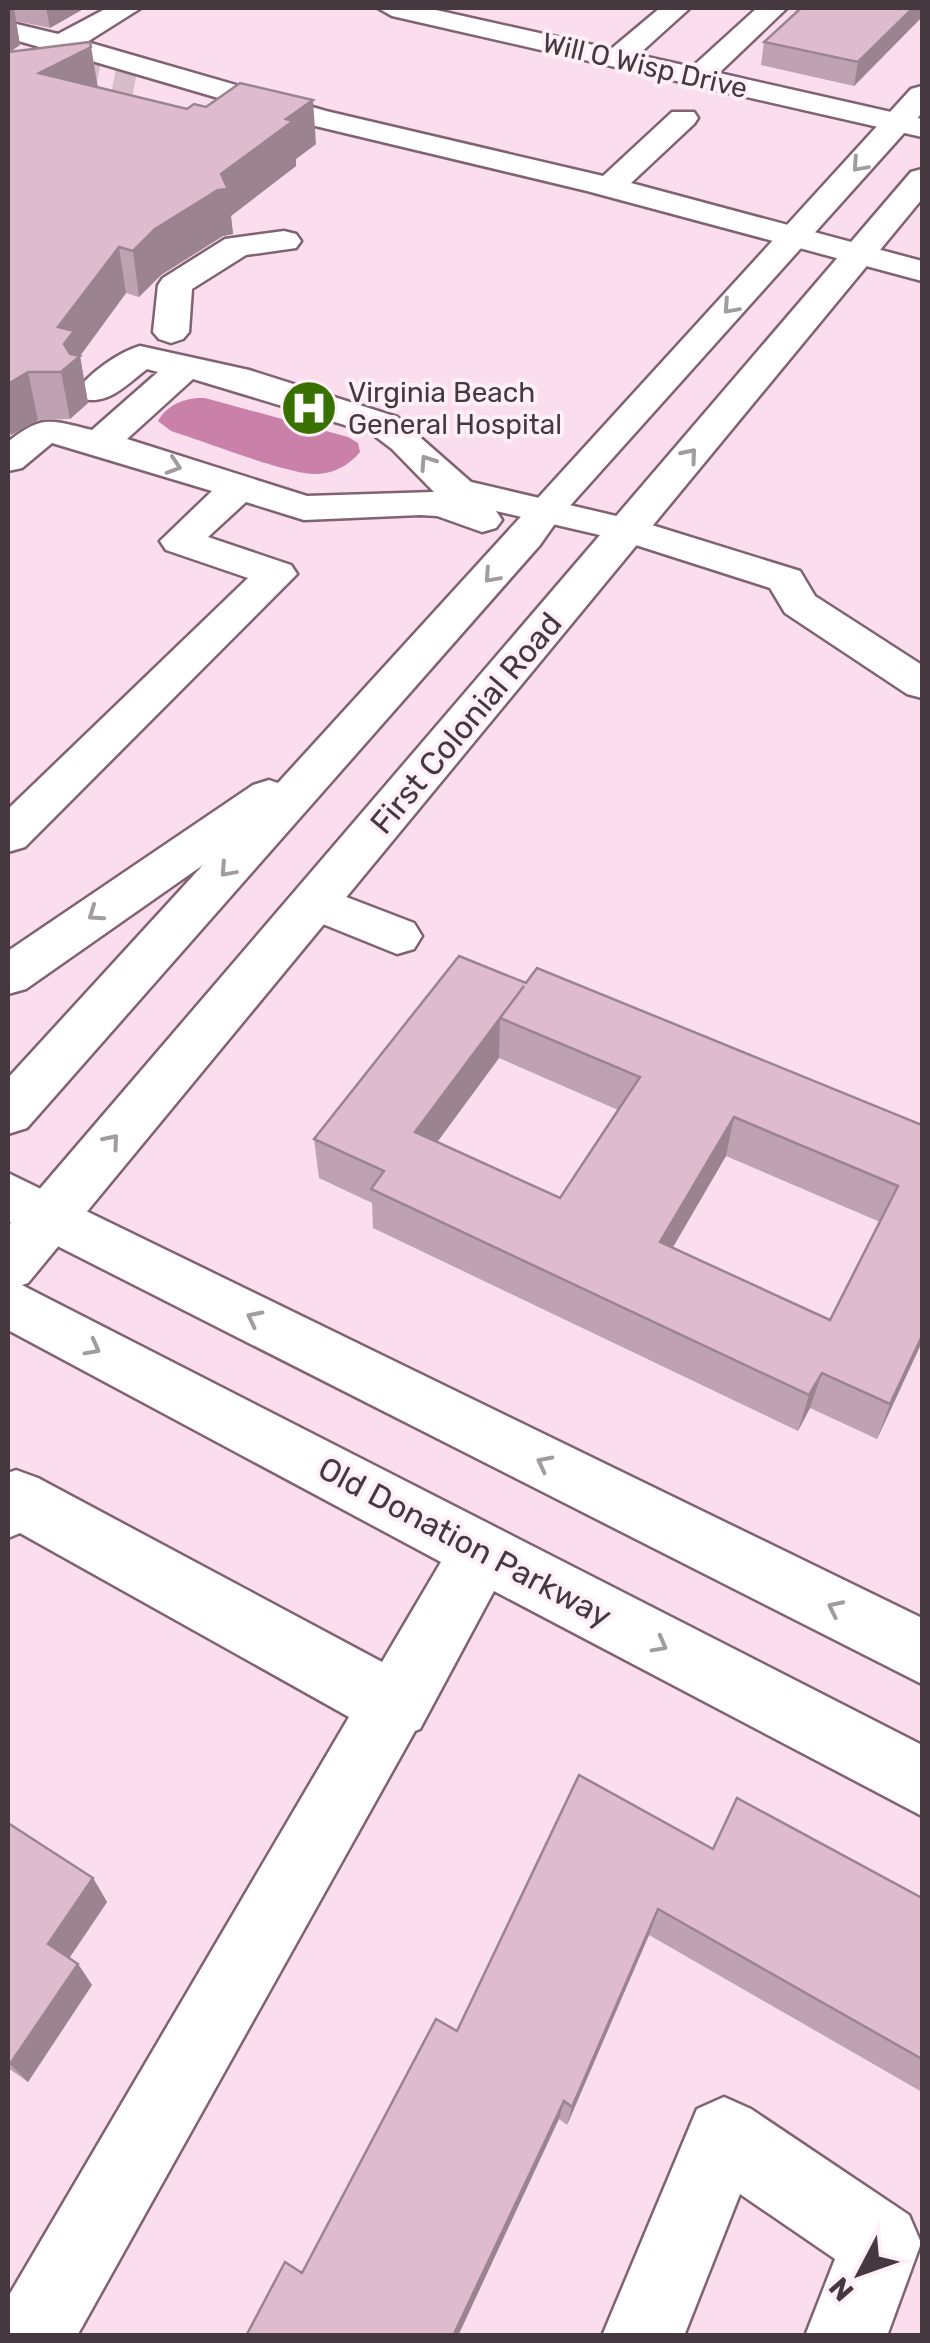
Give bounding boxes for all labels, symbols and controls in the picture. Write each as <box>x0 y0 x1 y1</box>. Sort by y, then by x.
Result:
street label: Will O Wisp Drive <box>539 26 751 105</box>
one-way arrow <box>853 153 871 172</box>
one-way arrow <box>724 295 742 314</box>
place label: Virginia Beach General Hospital <box>348 376 562 441</box>
hospital icon: Virginia Beach General Hospital <box>279 378 339 438</box>
one-way arrow <box>679 449 697 467</box>
one-way arrow <box>164 454 181 475</box>
one-way arrow <box>420 455 439 473</box>
one-way arrow <box>485 564 503 583</box>
street label: First Colonial Road <box>362 605 570 841</box>
one-way arrow <box>221 858 239 877</box>
one-way arrow <box>88 902 107 920</box>
one-way arrow <box>100 1135 118 1153</box>
one-way arrow <box>246 1311 264 1330</box>
one-way arrow <box>83 1336 101 1355</box>
street label: Old Donation Parkway <box>312 1449 618 1635</box>
one-way arrow <box>537 1456 555 1475</box>
one-way arrow <box>828 1601 846 1620</box>
one-way arrow <box>650 1633 668 1652</box>
north arrow <box>810 2223 910 2323</box>
text: N <box>822 2271 861 2307</box>

